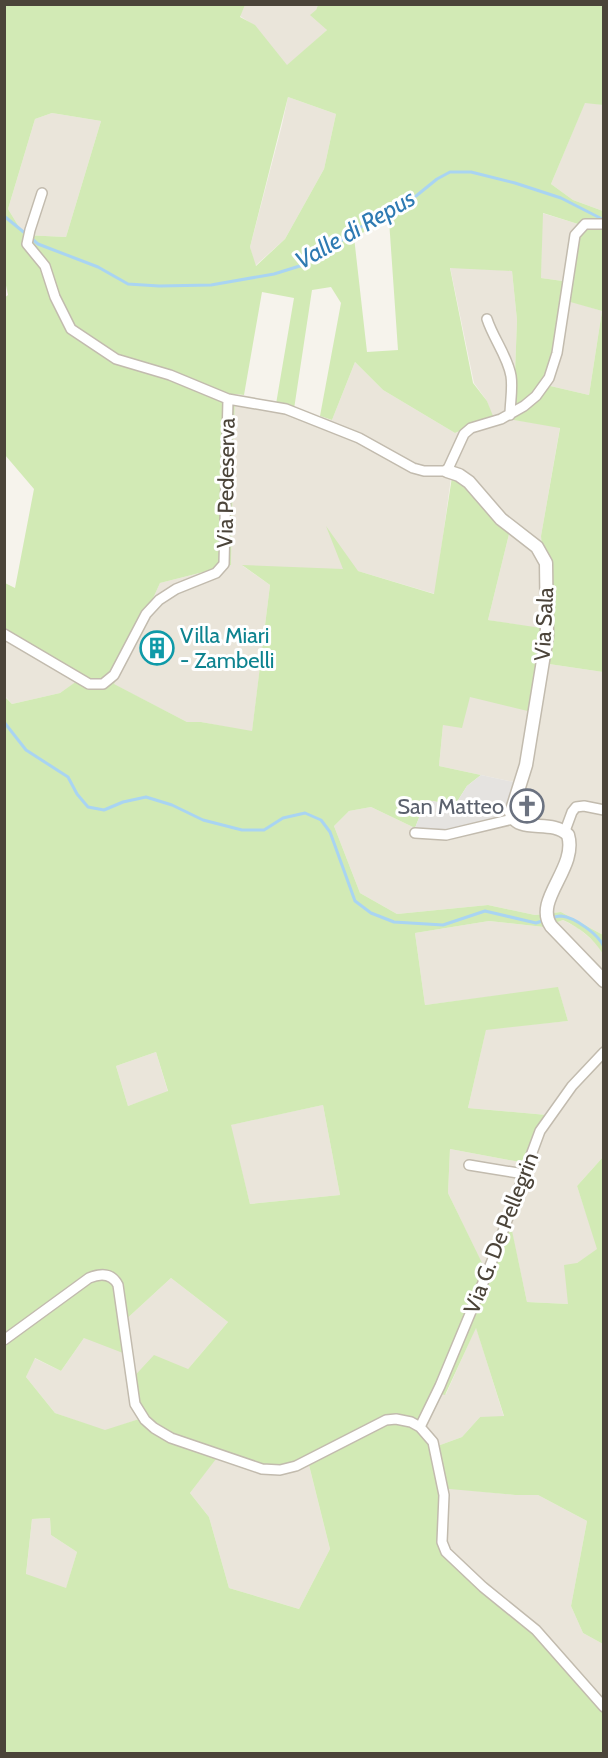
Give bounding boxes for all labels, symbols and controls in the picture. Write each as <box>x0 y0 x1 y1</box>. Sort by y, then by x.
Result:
water label: Valle di Repus <box>290 183 420 275</box>
street label: Via Pedeserva <box>211 417 241 548</box>
street label: Via Sala <box>529 586 559 662</box>
place label: Villa Miari - Zambelli <box>180 622 275 674</box>
building icon: Villa Miari - Zambelli <box>139 630 175 666</box>
church icon: San Matteo <box>509 788 545 824</box>
place label: San Matteo <box>397 793 504 820</box>
street label: Via G. De Pellegrin <box>458 1148 544 1318</box>

